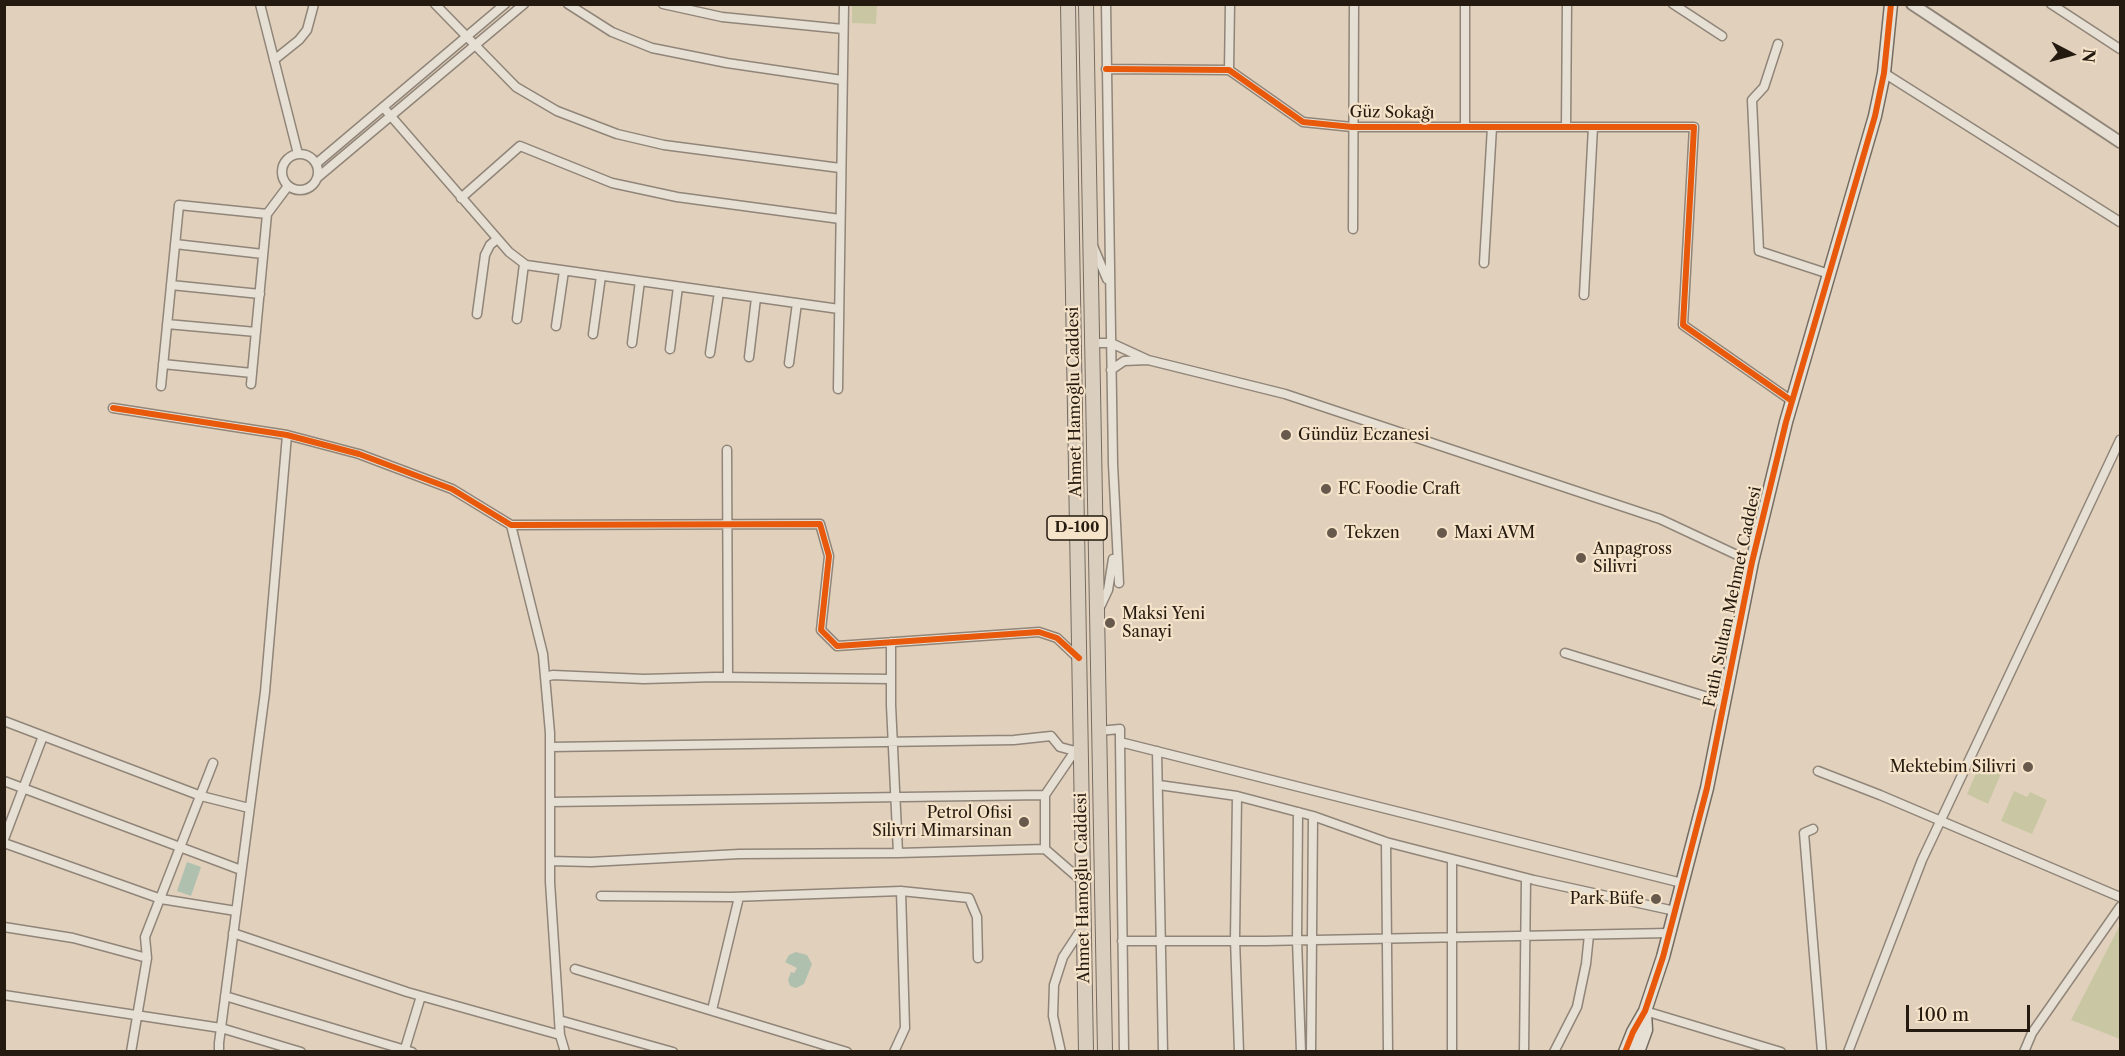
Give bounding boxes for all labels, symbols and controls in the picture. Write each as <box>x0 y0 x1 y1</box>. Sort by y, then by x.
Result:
north arrow <box>2041 24 2101 84</box>
text: N <box>2078 48 2100 64</box>
street label: Güz Sokağı <box>1349 103 1435 123</box>
street label: Ahmet Hamoğlu Caddesi <box>1064 307 1086 497</box>
place label: Gündüz Eczanesi <box>1298 425 1429 445</box>
marker: Gündüz Eczanesi <box>1279 428 1293 442</box>
place label: FC Foodie Craft <box>1338 479 1461 499</box>
marker: FC Foodie Craft <box>1319 482 1333 496</box>
street label: Fatih Sultan Mehmet Caddesi <box>1700 485 1766 709</box>
road number: D-100 <box>1047 516 1107 540</box>
place label: Tekzen <box>1344 523 1400 543</box>
place label: Maxi AVM <box>1454 523 1535 543</box>
marker: Tekzen <box>1325 526 1339 540</box>
marker: Maxi AVM <box>1435 526 1449 540</box>
place label: Anpagross Silivri <box>1593 539 1672 577</box>
marker: Anpagross Silivri <box>1574 551 1588 565</box>
place label: Maksi Yeni Sanayi <box>1122 604 1205 642</box>
marker: Maksi Yeni Sanayi <box>1103 616 1117 630</box>
place label: Mektebim Silivri <box>1890 757 2016 777</box>
marker: Mektebim Silivri <box>2021 760 2035 774</box>
street label: Ahmet Hamoğlu Caddesi <box>1072 793 1094 983</box>
place label: Petrol Ofisi Silivri Mimarsinan <box>872 803 1012 841</box>
marker: Petrol Ofisi Silivri Mimarsinan <box>1017 815 1031 829</box>
place label: Park Büfe <box>1570 889 1644 909</box>
marker: Park Büfe <box>1649 892 1663 906</box>
scale bar <box>1909 993 2034 1031</box>
text: 100 m <box>1917 1004 1969 1026</box>

